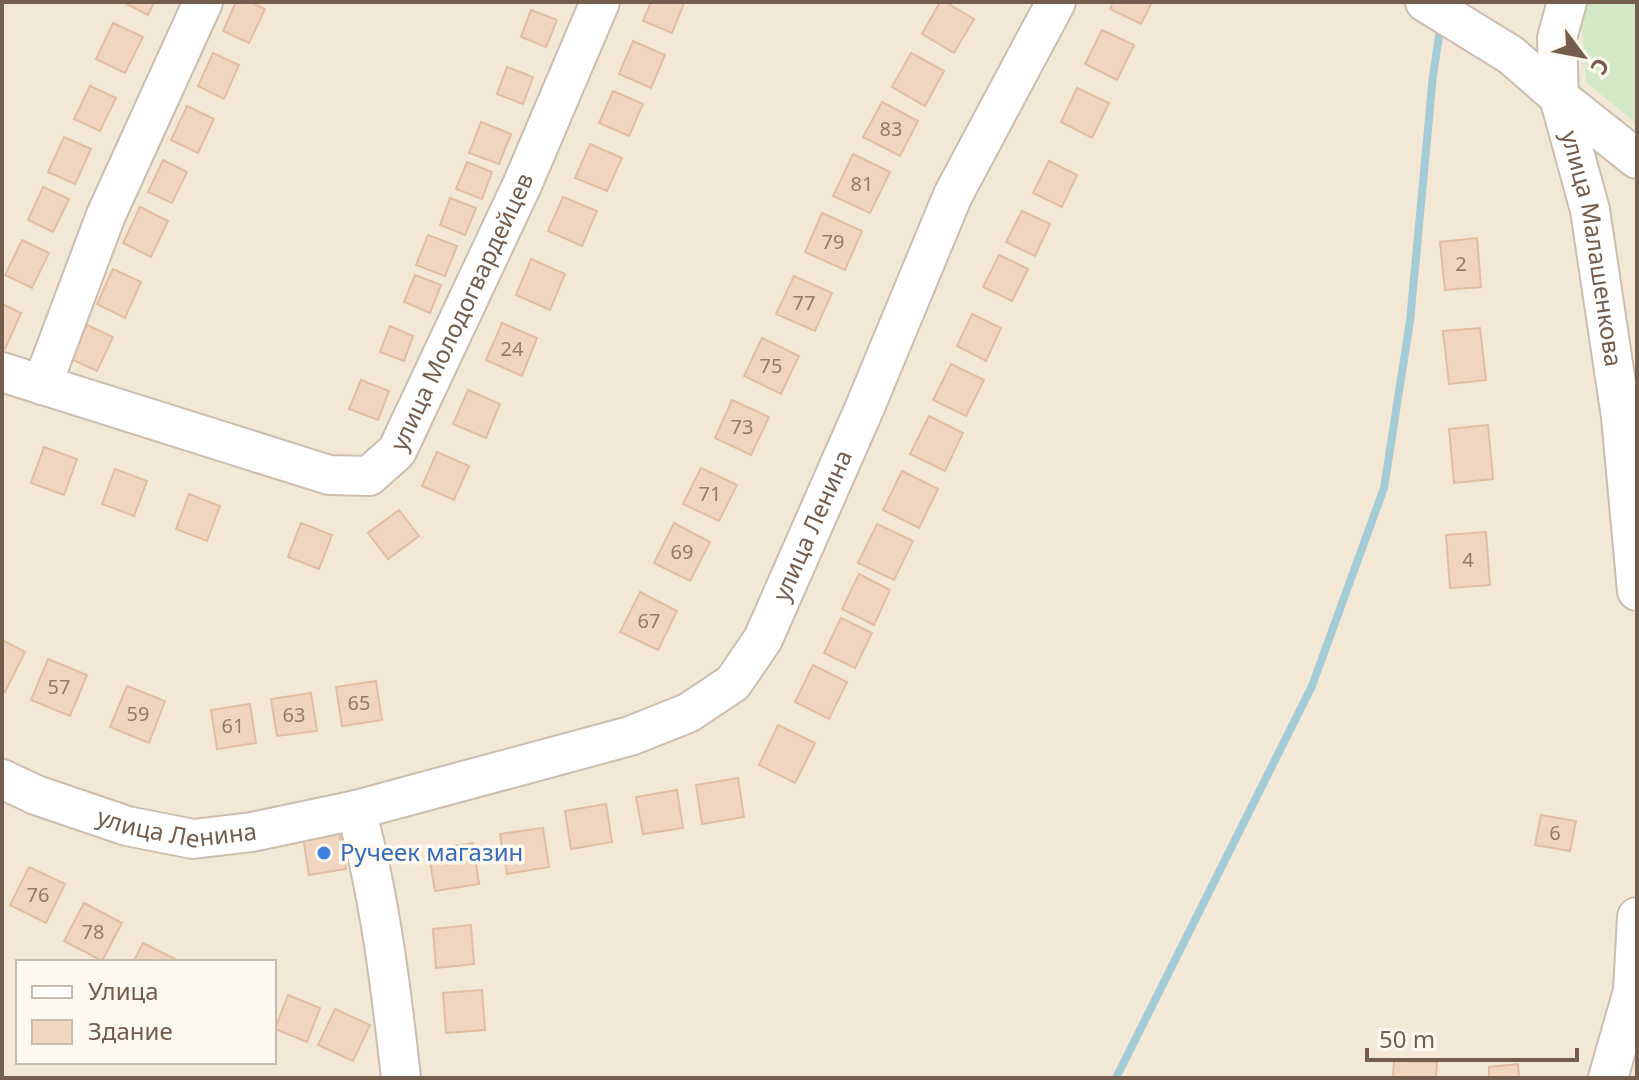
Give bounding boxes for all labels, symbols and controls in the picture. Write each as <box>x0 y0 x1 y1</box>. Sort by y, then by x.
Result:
north arrow <box>1543 16 1623 96</box>
text: С <box>1584 53 1617 81</box>
house number: 83 <box>880 115 902 142</box>
street label: улица Малашенкова <box>1554 127 1631 369</box>
street label: улица Молодогвардейцев <box>382 167 540 456</box>
house number: 81 <box>851 170 873 197</box>
house number: 79 <box>822 228 844 255</box>
house number: 2 <box>1455 250 1467 277</box>
house number: 77 <box>793 289 815 316</box>
house number: 24 <box>501 335 524 362</box>
house number: 75 <box>760 352 782 379</box>
house number: 73 <box>731 413 753 440</box>
street label: улица Ленина <box>764 444 859 606</box>
house number: 71 <box>699 480 721 507</box>
house number: 69 <box>671 538 693 565</box>
house number: 4 <box>1462 546 1474 573</box>
house number: 67 <box>638 607 660 634</box>
house number: 57 <box>48 673 70 700</box>
house number: 65 <box>348 689 370 716</box>
house number: 59 <box>127 700 149 727</box>
house number: 63 <box>283 701 305 728</box>
house number: 61 <box>222 712 244 739</box>
street label: улица Ленина <box>93 799 258 855</box>
house number: 6 <box>1549 819 1561 846</box>
place label: Ручеек магазин <box>340 835 523 868</box>
marker: Ручеек магазин <box>315 844 333 862</box>
house number: 76 <box>27 881 49 908</box>
house number: 78 <box>82 918 104 945</box>
legend <box>16 960 276 1064</box>
text: Улица <box>88 974 159 1007</box>
scale bar <box>1367 1012 1577 1062</box>
text: Здание <box>88 1014 173 1047</box>
text: 50 m <box>1379 1022 1435 1055</box>

